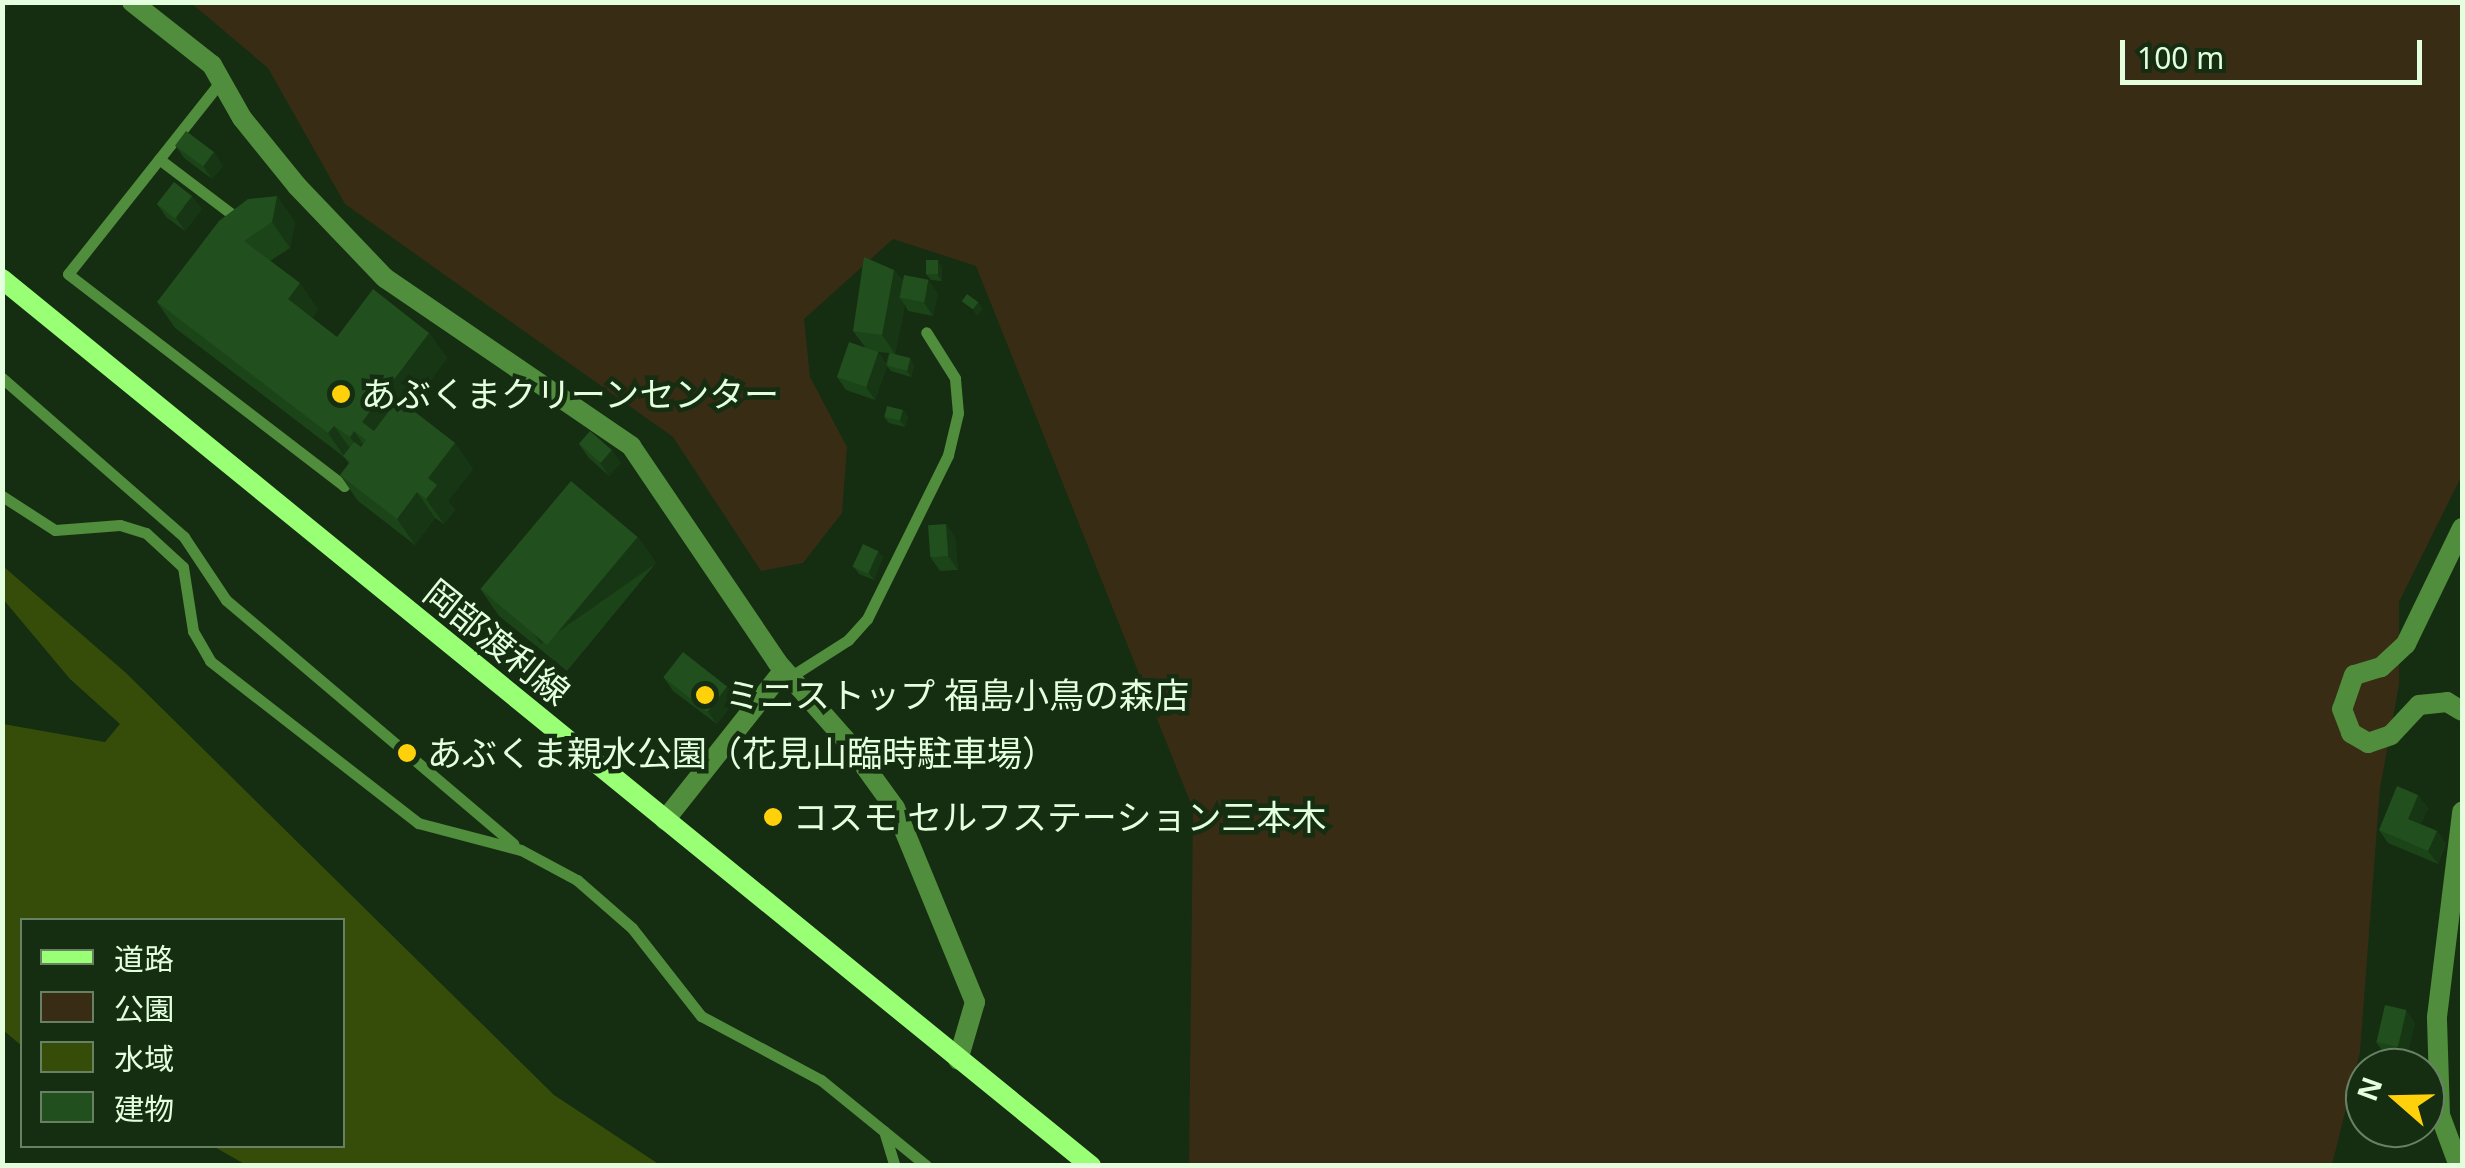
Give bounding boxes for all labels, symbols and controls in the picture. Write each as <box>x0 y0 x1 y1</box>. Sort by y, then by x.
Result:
scale bar <box>2125 20 2428 82</box>
text: 100 m <box>2137 37 2224 78</box>
place label: あぶくまクリーンセンター <box>361 373 781 415</box>
marker: あぶくまクリーンセンター <box>330 383 352 405</box>
street label: 岡部渡利線 <box>416 571 578 713</box>
place label: ミニストップ 福島小鳥の森店 <box>725 674 1189 716</box>
marker: ミニストップ 福島小鳥の森店 <box>694 684 716 706</box>
place label: あぶくま親水公園（花見山臨時駐車場） <box>427 732 1057 774</box>
marker: あぶくま親水公園（花見山臨時駐車場） <box>396 742 418 764</box>
place label: コスモ セルフステーション三本木 <box>793 796 1327 838</box>
marker: コスモ セルフステーション三本木 <box>762 806 784 828</box>
legend <box>20 918 345 1148</box>
text: 道路 <box>114 938 174 979</box>
text: 公園 <box>114 988 174 1029</box>
text: 水域 <box>114 1038 174 1079</box>
north arrow <box>2345 1048 2445 1148</box>
text: N <box>2347 1071 2390 1106</box>
text: 建物 <box>114 1088 174 1129</box>

